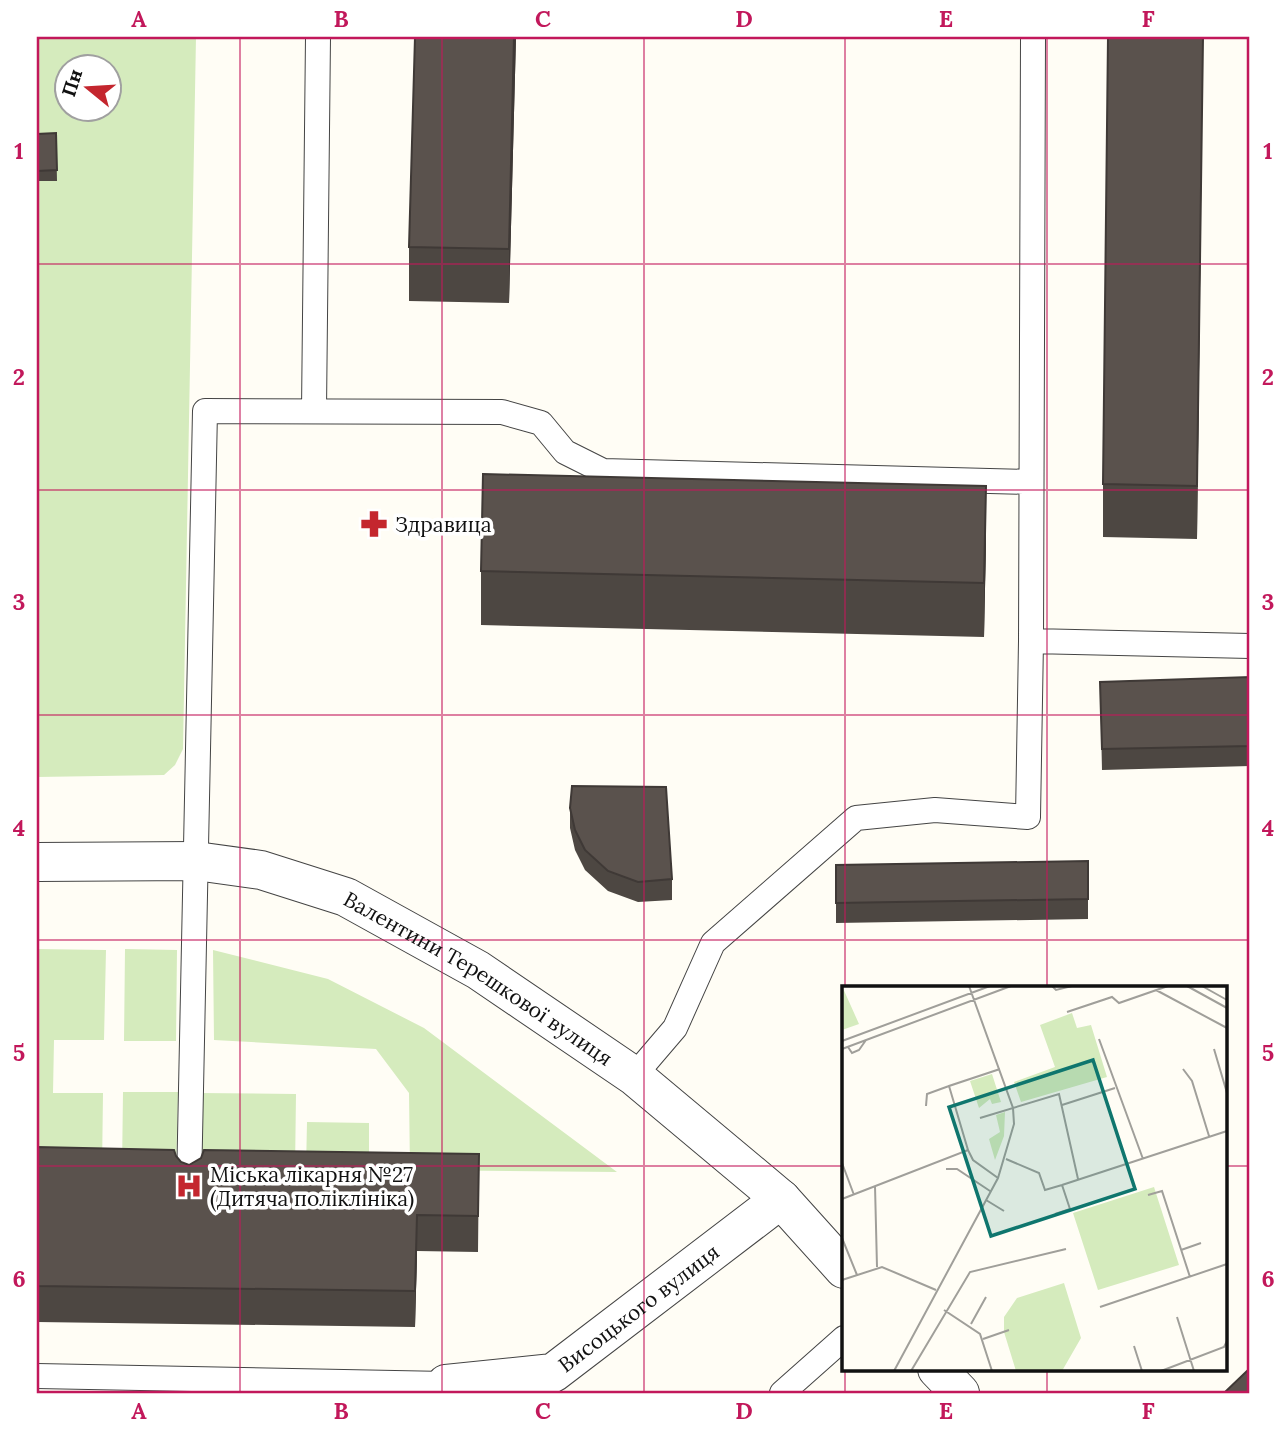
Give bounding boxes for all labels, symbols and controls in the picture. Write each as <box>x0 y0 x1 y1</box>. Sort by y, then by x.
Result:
text: A <box>131 4 147 33</box>
text: B <box>333 4 349 33</box>
text: C <box>535 4 551 33</box>
text: D <box>735 4 753 33</box>
text: E <box>939 4 953 33</box>
text: F <box>1141 4 1155 33</box>
north arrow <box>52 52 122 122</box>
text: Пн <box>56 66 87 100</box>
text: 1 <box>14 136 24 165</box>
text: 1 <box>1263 136 1273 165</box>
text: 2 <box>13 362 25 391</box>
text: 2 <box>1262 362 1274 391</box>
pharmacy icon: Здравица <box>359 509 389 539</box>
place label: Здравица <box>395 511 492 538</box>
text: 3 <box>13 587 25 616</box>
text: 3 <box>1262 587 1274 616</box>
text: 4 <box>13 813 25 842</box>
text: 4 <box>1262 813 1274 842</box>
street label: Валентини Терешкової вулиця <box>339 885 618 1071</box>
inset map <box>842 986 1228 1370</box>
text: 5 <box>13 1038 25 1067</box>
text: 5 <box>1262 1038 1274 1067</box>
place label: Міська лікарня №27 (Дитяча поліклініка) <box>210 1161 414 1212</box>
hospital icon: Міська лікарня №27 (Дитяча поліклініка) <box>174 1171 204 1201</box>
street label: Висоцького вулиця <box>552 1238 724 1378</box>
text: 6 <box>12 1264 26 1293</box>
text: 6 <box>1261 1264 1275 1293</box>
text: A <box>131 1396 147 1425</box>
text: B <box>333 1396 349 1425</box>
text: C <box>535 1396 551 1425</box>
text: D <box>735 1396 753 1425</box>
text: E <box>939 1396 953 1425</box>
text: F <box>1141 1396 1155 1425</box>

